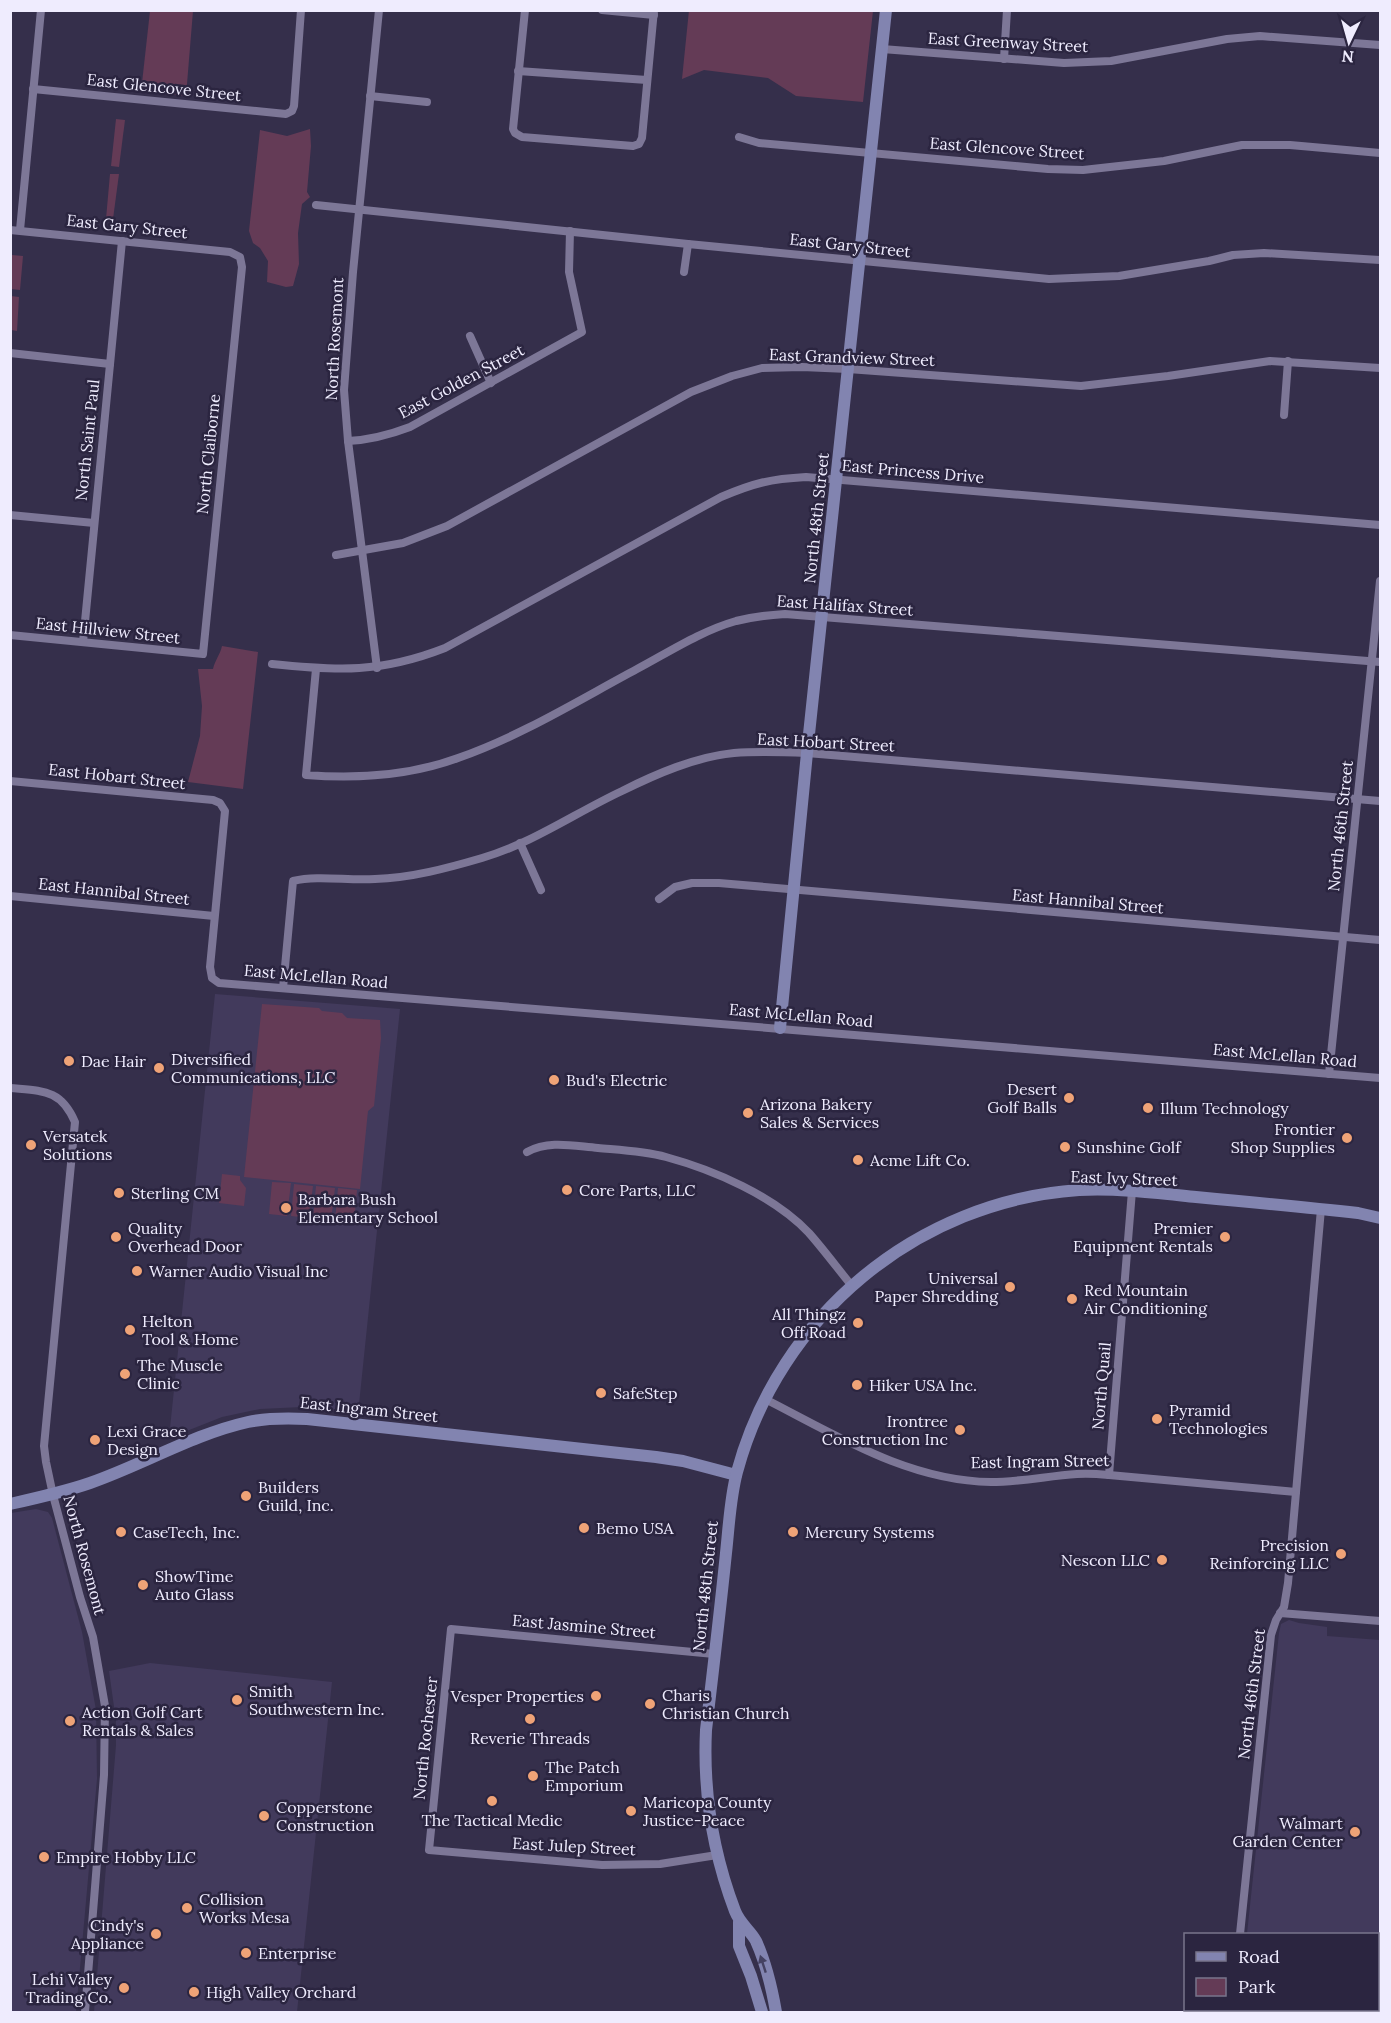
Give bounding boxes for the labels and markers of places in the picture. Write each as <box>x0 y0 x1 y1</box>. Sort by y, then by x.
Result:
place label: Diversified Communications, LLC <box>171 1049 335 1087</box>
place label: Dae Hair <box>81 1051 146 1071</box>
marker: Dae Hair <box>62 1054 76 1068</box>
marker: Diversified Communications, LLC <box>152 1061 166 1075</box>
place label: Bud's Electric <box>566 1070 667 1090</box>
marker: Bud's Electric <box>547 1073 561 1087</box>
place label: Desert Golf Balls <box>987 1079 1058 1117</box>
marker: Desert Golf Balls <box>1062 1091 1076 1105</box>
place label: Arizona Bakery Sales & Services <box>759 1094 879 1132</box>
place label: Illum Technology <box>1160 1098 1289 1118</box>
marker: Illum Technology <box>1141 1101 1155 1115</box>
marker: Arizona Bakery Sales & Services <box>741 1106 755 1120</box>
place label: Frontier Shop Supplies <box>1231 1119 1335 1157</box>
place label: Versatek Solutions <box>42 1126 113 1164</box>
marker: Frontier Shop Supplies <box>1340 1131 1354 1145</box>
place label: Sunshine Golf <box>1077 1137 1182 1157</box>
marker: Versatek Solutions <box>24 1138 38 1152</box>
marker: Sunshine Golf <box>1058 1140 1072 1154</box>
place label: Acme Lift Co. <box>869 1150 970 1170</box>
marker: Acme Lift Co. <box>851 1153 865 1167</box>
place label: Core Parts, LLC <box>579 1180 695 1200</box>
place label: Sterling CM <box>131 1183 220 1203</box>
marker: Core Parts, LLC <box>560 1183 574 1197</box>
marker: Sterling CM <box>112 1186 126 1200</box>
place label: Barbara Bush Elementary School <box>298 1189 438 1227</box>
marker: Barbara Bush Elementary School <box>279 1201 293 1215</box>
place label: Quality Overhead Door <box>128 1218 242 1256</box>
place label: Premier Equipment Rentals <box>1073 1218 1213 1256</box>
marker: Quality Overhead Door <box>109 1230 123 1244</box>
marker: Premier Equipment Rentals <box>1218 1230 1232 1244</box>
place label: Warner Audio Visual Inc <box>149 1261 328 1281</box>
marker: Warner Audio Visual Inc <box>130 1264 144 1278</box>
place label: Universal Paper Shredding <box>875 1268 999 1306</box>
marker: Universal Paper Shredding <box>1003 1280 1017 1294</box>
place label: Red Mountain Air Conditioning <box>1083 1280 1208 1318</box>
marker: Red Mountain Air Conditioning <box>1065 1292 1079 1306</box>
place label: All Thingz Off Road <box>771 1304 846 1342</box>
place label: Helton Tool & Home <box>142 1311 239 1349</box>
marker: All Thingz Off Road <box>851 1316 865 1330</box>
marker: Helton Tool & Home <box>123 1323 137 1337</box>
place label: The Muscle Clinic <box>137 1355 223 1393</box>
marker: The Muscle Clinic <box>118 1367 132 1381</box>
place label: Hiker USA Inc. <box>869 1375 977 1395</box>
marker: Hiker USA Inc. <box>850 1378 864 1392</box>
place label: SafeStep <box>613 1383 678 1403</box>
marker: SafeStep <box>594 1386 608 1400</box>
place label: Pyramid Technologies <box>1169 1400 1268 1438</box>
place label: Irontree Construction Inc <box>822 1411 948 1449</box>
marker: Pyramid Technologies <box>1150 1412 1164 1426</box>
place label: Lexi Grace Design <box>107 1421 187 1459</box>
marker: Irontree Construction Inc <box>953 1423 967 1437</box>
marker: Lexi Grace Design <box>88 1433 102 1447</box>
place label: Builders Guild, Inc. <box>258 1477 334 1515</box>
marker: Builders Guild, Inc. <box>239 1489 253 1503</box>
place label: Bemo USA <box>596 1518 675 1538</box>
marker: Bemo USA <box>577 1521 591 1535</box>
place label: CaseTech, Inc. <box>133 1522 240 1542</box>
place label: Mercury Systems <box>805 1522 934 1542</box>
marker: CaseTech, Inc. <box>114 1525 128 1539</box>
marker: Mercury Systems <box>786 1525 800 1539</box>
place label: Precision Reinforcing LLC <box>1210 1535 1329 1573</box>
marker: Precision Reinforcing LLC <box>1334 1547 1348 1561</box>
place label: Nescon LLC <box>1061 1550 1150 1570</box>
marker: Nescon LLC <box>1155 1553 1169 1567</box>
place label: ShowTime Auto Glass <box>154 1566 234 1604</box>
marker: ShowTime Auto Glass <box>136 1578 150 1592</box>
place label: Smith Southwestern Inc. <box>249 1681 385 1719</box>
place label: Charis Christian Church <box>662 1685 790 1723</box>
place label: Vesper Properties <box>450 1686 584 1706</box>
marker: Vesper Properties <box>589 1689 603 1703</box>
marker: Smith Southwestern Inc. <box>230 1693 244 1707</box>
marker: Charis Christian Church <box>643 1697 657 1711</box>
place label: Action Golf Cart Rentals & Sales <box>81 1702 203 1740</box>
marker: Reverie Threads <box>523 1712 537 1726</box>
marker: Action Golf Cart Rentals & Sales <box>63 1714 77 1728</box>
place label: Reverie Threads <box>470 1728 590 1748</box>
place label: The Patch Emporium <box>545 1757 623 1795</box>
marker: The Patch Emporium <box>526 1769 540 1783</box>
place label: Maricopa County Justice-Peace <box>642 1792 772 1830</box>
marker: The Tactical Medic <box>485 1794 499 1808</box>
place label: Copperstone Construction <box>276 1797 375 1835</box>
marker: Maricopa County Justice-Peace <box>624 1804 638 1818</box>
marker: Copperstone Construction <box>257 1809 271 1823</box>
place label: The Tactical Medic <box>422 1810 562 1830</box>
place label: Walmart Garden Center <box>1232 1813 1344 1851</box>
marker: Walmart Garden Center <box>1348 1825 1362 1839</box>
place label: Empire Hobby LLC <box>56 1847 196 1867</box>
marker: Empire Hobby LLC <box>37 1850 51 1864</box>
place label: Collision Works Mesa <box>199 1889 290 1927</box>
marker: Collision Works Mesa <box>180 1901 194 1915</box>
place label: Cindy's Appliance <box>70 1915 144 1953</box>
marker: Cindy's Appliance <box>149 1927 163 1941</box>
place label: Enterprise <box>258 1943 337 1963</box>
marker: Enterprise <box>239 1946 253 1960</box>
place label: Lehi Valley Trading Co. <box>26 1969 113 2007</box>
marker: Lehi Valley Trading Co. <box>117 1981 131 1995</box>
place label: High Valley Orchard <box>206 1982 357 2002</box>
marker: High Valley Orchard <box>187 1985 201 1999</box>

